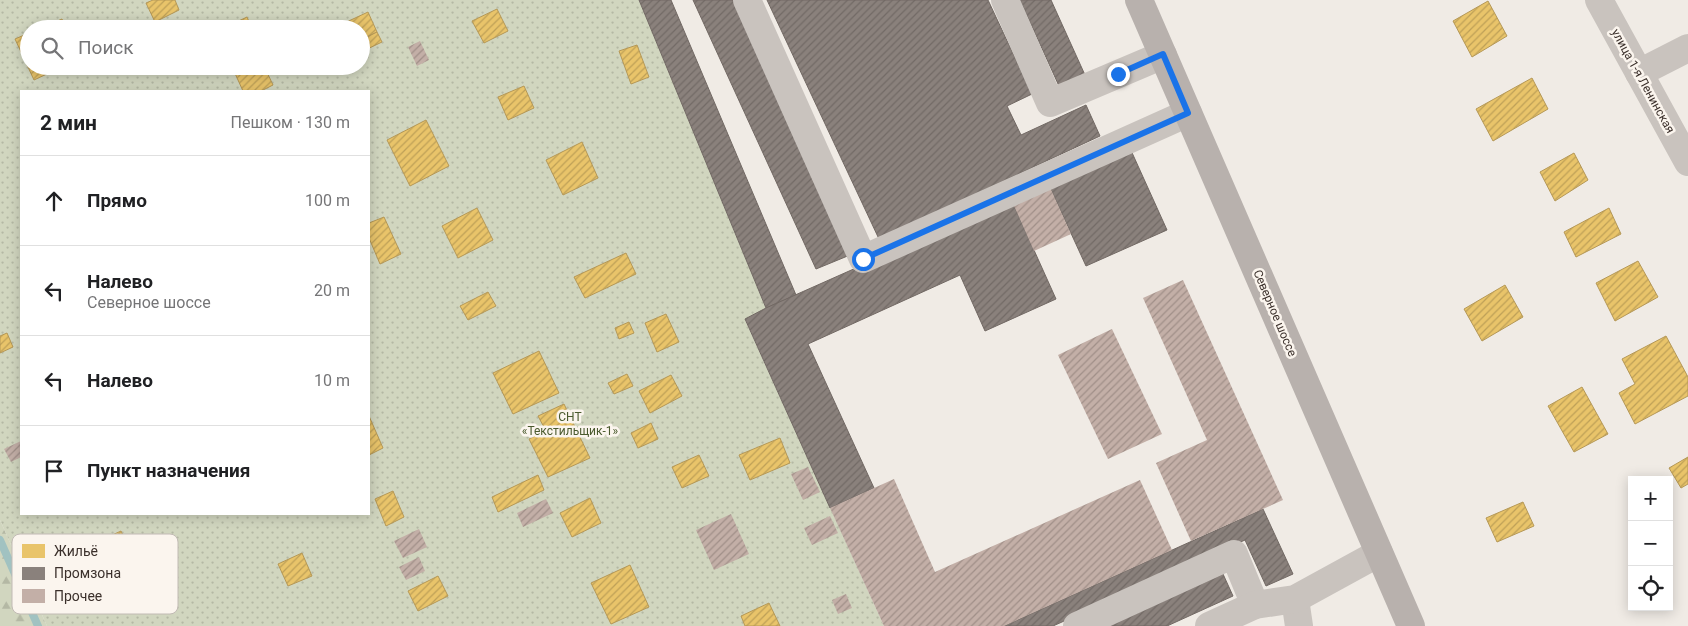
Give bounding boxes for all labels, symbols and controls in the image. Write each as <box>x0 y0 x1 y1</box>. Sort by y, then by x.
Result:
search box <box>20 20 370 75</box>
street label: улица 1-я Ленинская <box>1609 26 1677 136</box>
icon: search <box>38 34 66 62</box>
text: Поиск <box>78 36 134 59</box>
route end <box>1107 63 1130 86</box>
text: 2 мин <box>40 111 97 135</box>
text: Пешком · 130 m <box>231 113 350 132</box>
icon: ahead <box>40 187 68 215</box>
text: Прямо <box>87 189 147 212</box>
text: 100 m <box>305 191 350 210</box>
route start <box>852 248 875 271</box>
street label: Северное шоссе <box>1250 268 1300 358</box>
text: Налево <box>87 270 153 293</box>
icon: left <box>40 277 68 305</box>
text: 20 m <box>314 281 350 300</box>
text: Северное шоссе <box>87 293 211 312</box>
icon: left <box>40 367 68 395</box>
text: Налево <box>87 369 153 392</box>
text: 10 m <box>314 371 350 390</box>
park label: СНТ «Текстильщик-1» <box>522 410 619 438</box>
icon: arrive <box>40 457 68 485</box>
text: Пункт назначения <box>87 459 250 482</box>
map controls <box>1628 476 1673 611</box>
button: + <box>1628 476 1673 521</box>
button: − <box>1628 521 1673 566</box>
legend <box>12 534 178 614</box>
text: Жильё <box>54 543 98 559</box>
text: Промзона <box>54 565 121 581</box>
button: locate <box>1628 566 1673 611</box>
text: Прочее <box>54 588 102 604</box>

